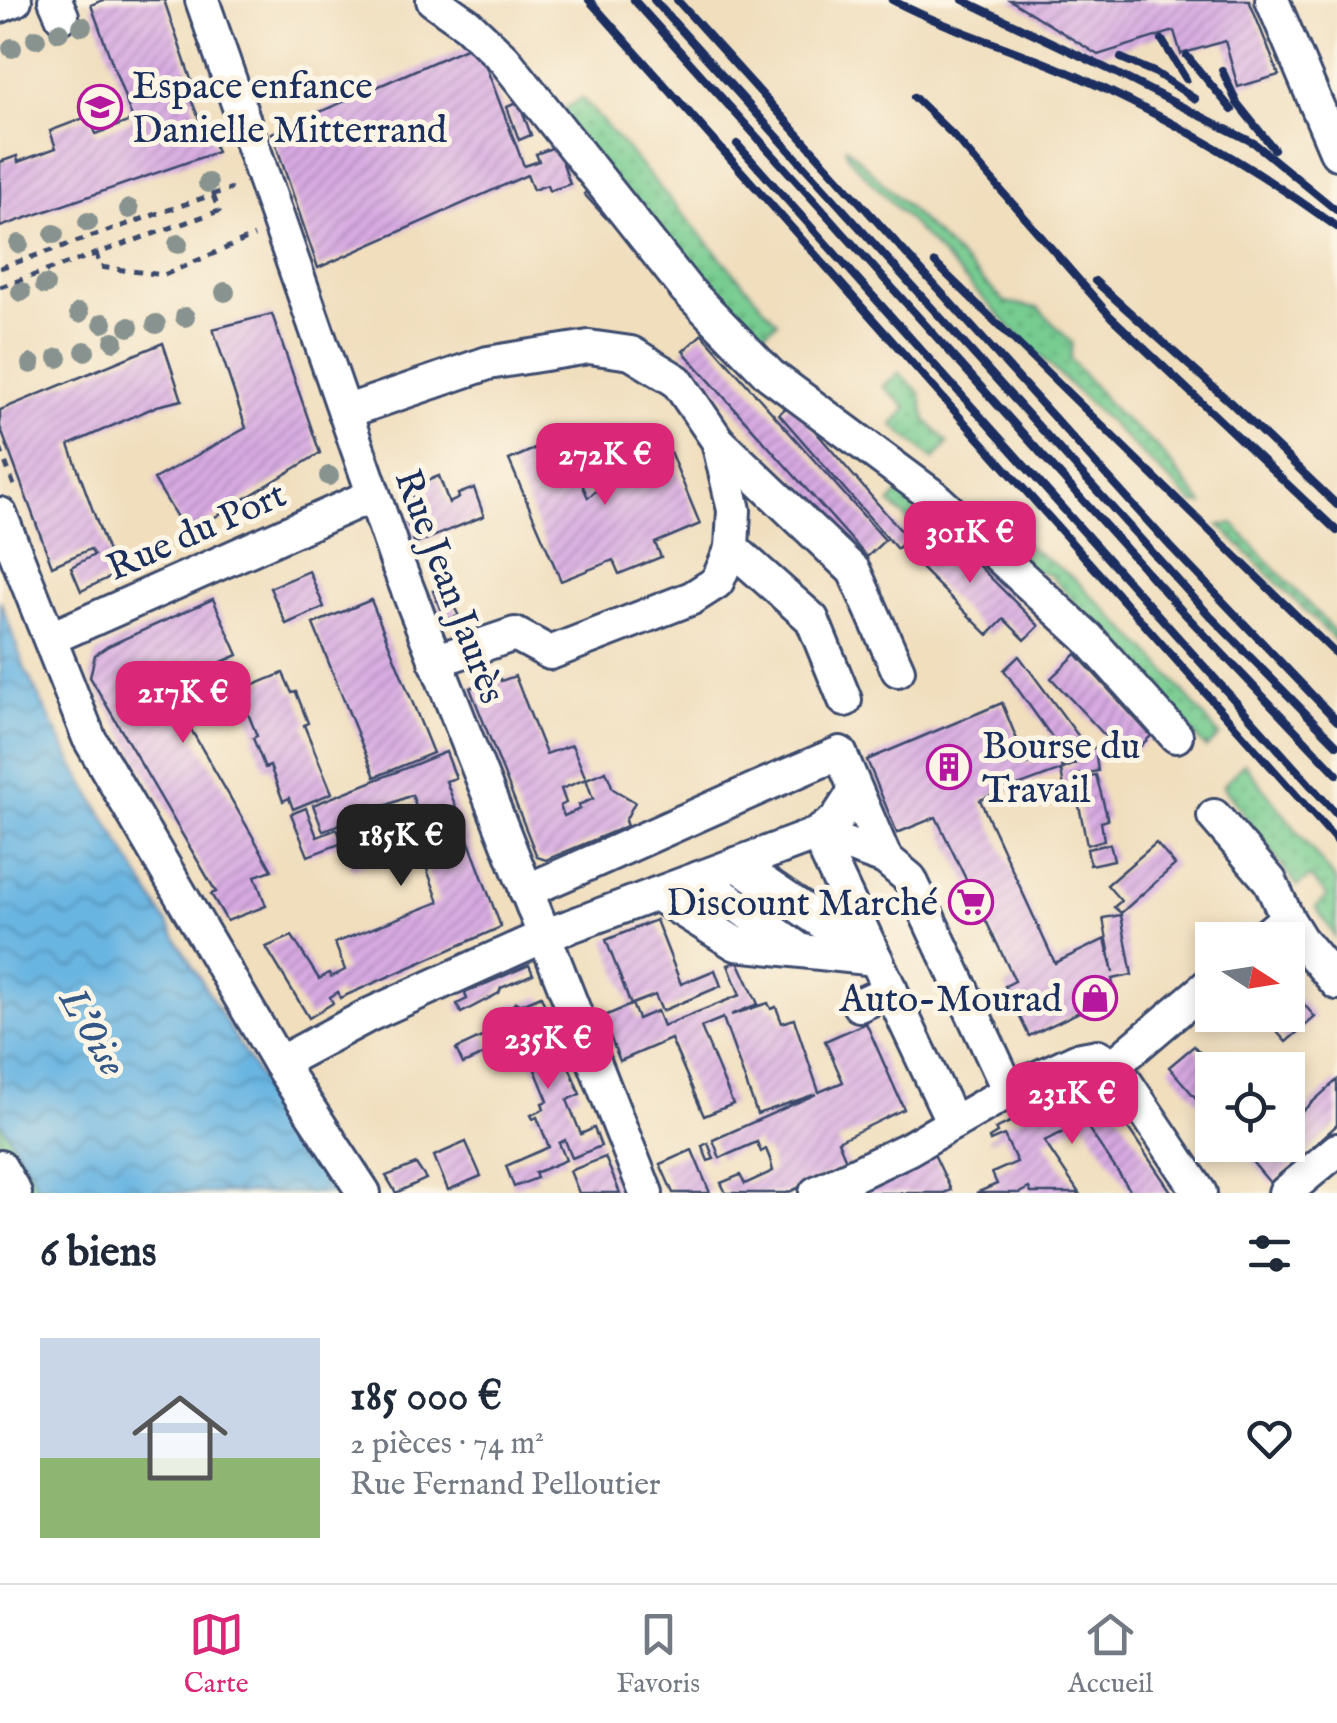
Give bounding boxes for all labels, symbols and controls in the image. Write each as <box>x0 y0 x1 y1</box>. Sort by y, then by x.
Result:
place label: Espace enfance Danielle Mitterrand <box>132 64 448 156</box>
school or university icon: Espace enfance Danielle Mitterrand <box>77 84 123 130</box>
pin: 272K € <box>524 423 686 508</box>
text: 272K € <box>558 435 652 476</box>
street label: Rue Jean Jaurès <box>382 463 515 711</box>
street label: Rue du Port <box>100 472 294 594</box>
pin: 301K € <box>889 501 1051 586</box>
text: 301K € <box>926 513 1014 554</box>
pin: 217K € <box>102 661 264 746</box>
text: 217K € <box>138 673 228 714</box>
place label: Bourse du Travail <box>982 724 1140 816</box>
building icon: Bourse du Travail <box>926 744 972 790</box>
pin: 185K € <box>320 804 482 889</box>
text: 185K € <box>359 816 443 857</box>
supermarket icon: Discount Marché <box>948 879 994 925</box>
place label: Discount Marché <box>666 881 938 929</box>
north arrow <box>1195 922 1305 1032</box>
map controls <box>1195 922 1305 1162</box>
shop icon: Auto-Mourad <box>1072 975 1118 1021</box>
place label: Auto-Mourad <box>839 977 1063 1025</box>
water label: L'Oise <box>45 978 137 1087</box>
pin: 235K € <box>467 1007 629 1092</box>
text: 235K € <box>504 1019 592 1060</box>
button: locate <box>1195 1052 1305 1162</box>
pin: 231K € <box>991 1062 1153 1147</box>
text: 231K € <box>1028 1074 1116 1115</box>
icon: filters <box>1242 1226 1297 1281</box>
text: 6 biens <box>40 1227 157 1280</box>
text: 185 000 € <box>350 1371 502 1424</box>
icon: home <box>120 1378 240 1498</box>
icon: heart <box>1242 1411 1297 1466</box>
text: 2 pièces · 74 m² <box>350 1424 544 1465</box>
text: Rue Fernand Pelloutier <box>350 1465 661 1506</box>
tab: Carte <box>184 1607 249 1702</box>
tab: Favoris <box>616 1607 700 1702</box>
tab: Accueil <box>1068 1607 1153 1702</box>

